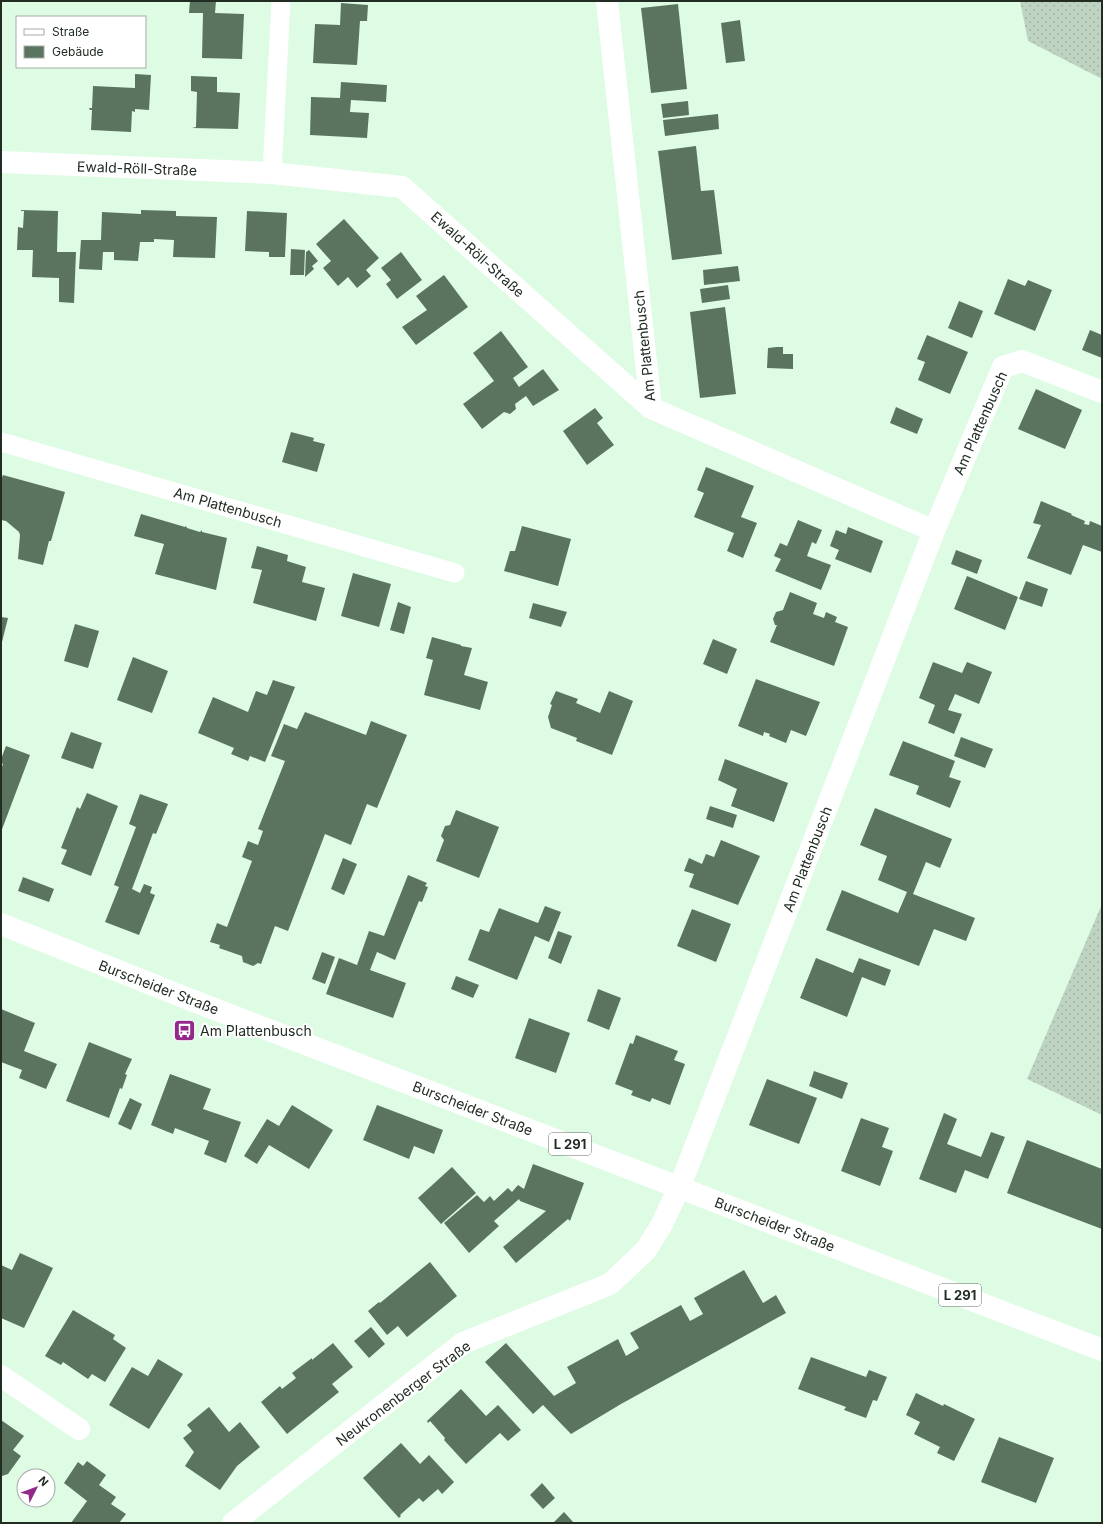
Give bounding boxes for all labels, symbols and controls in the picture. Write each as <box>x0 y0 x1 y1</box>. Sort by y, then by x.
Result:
legend <box>16 16 146 68</box>
text: Straße <box>52 24 89 39</box>
text: Gebäude <box>52 44 104 59</box>
street label: Ewald-Röll-Straße <box>77 157 197 179</box>
street label: Ewald-Röll-Straße <box>428 208 528 300</box>
street label: Am Plattenbusch <box>630 290 658 402</box>
street label: Am Plattenbusch <box>950 369 1010 477</box>
street label: Am Plattenbusch <box>172 483 284 531</box>
street label: Am Plattenbusch <box>779 804 835 914</box>
street label: Burscheider Straße <box>97 956 221 1018</box>
bus stop icon: Am Plattenbusch <box>171 1017 197 1043</box>
place label: Am Plattenbusch <box>200 1022 312 1039</box>
street label: Burscheider Straße <box>411 1077 535 1139</box>
road number: L 291 <box>549 1133 591 1155</box>
street label: Burscheider Straße <box>713 1193 837 1255</box>
road number: L 291 <box>939 1284 981 1306</box>
street label: Neukronenberger Straße <box>332 1337 474 1449</box>
north arrow <box>16 1468 56 1508</box>
text: N <box>35 1474 51 1489</box>

